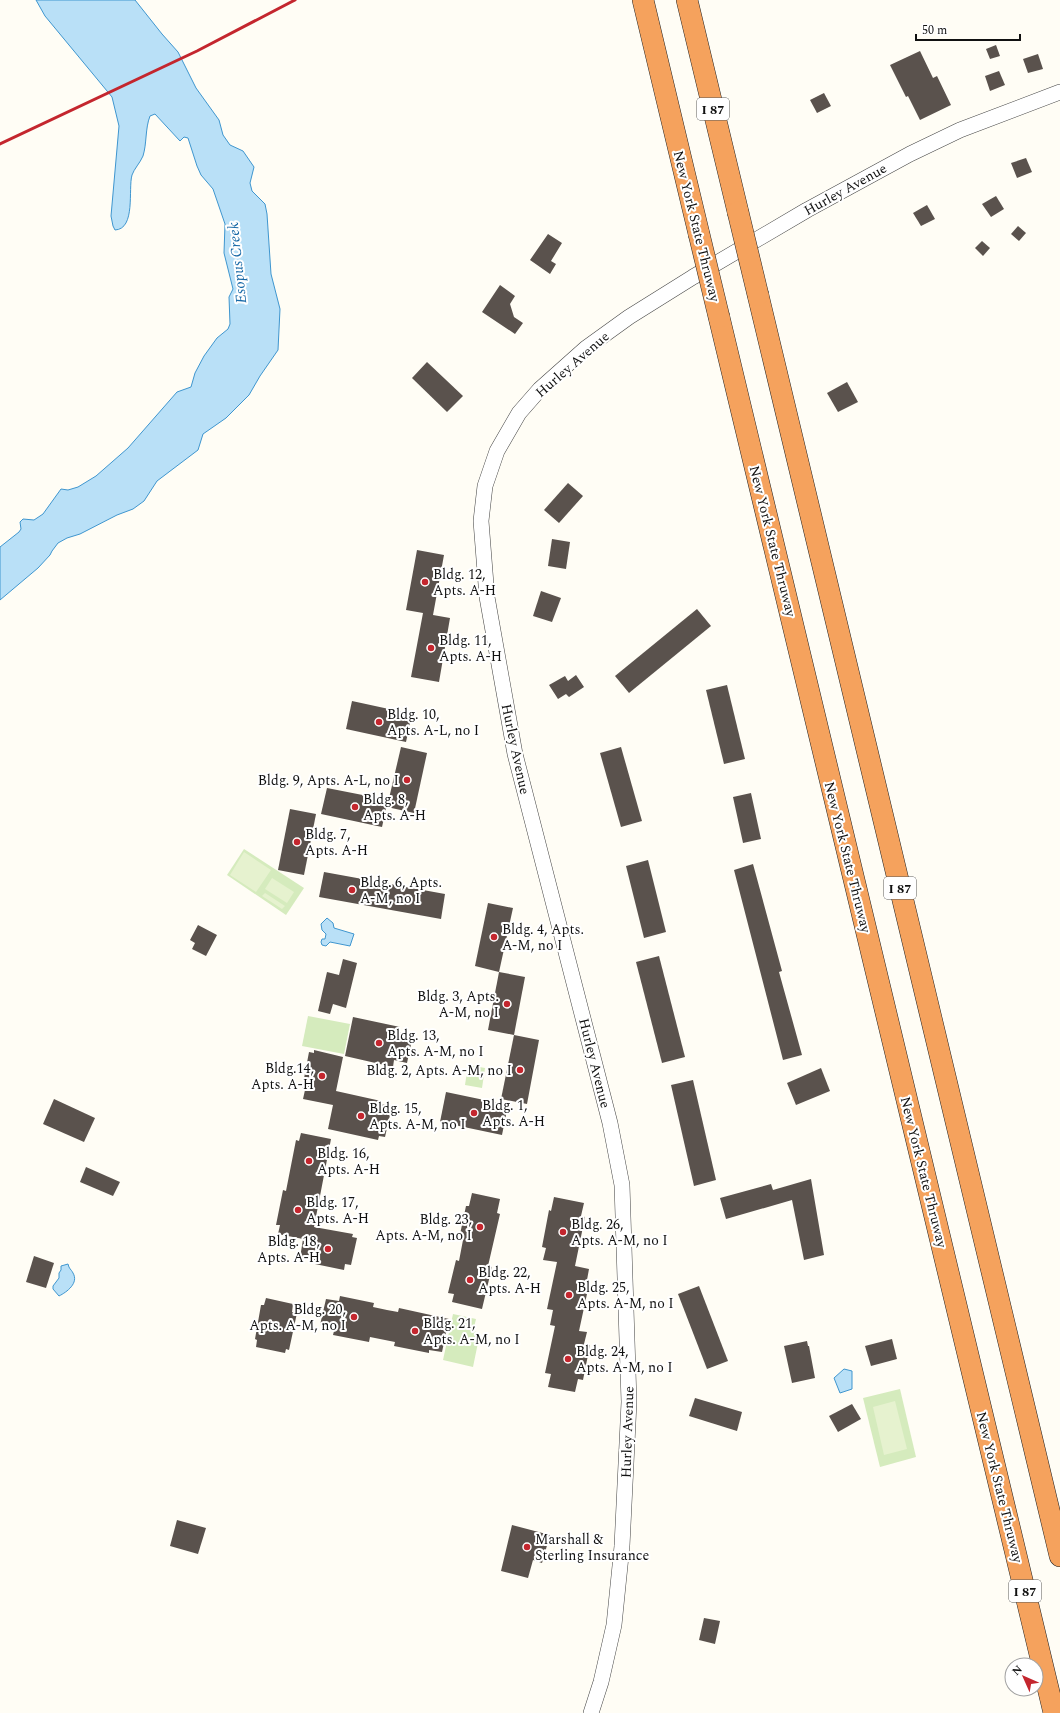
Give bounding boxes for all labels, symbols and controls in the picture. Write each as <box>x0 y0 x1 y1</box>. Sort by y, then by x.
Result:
scale bar <box>916 16 1020 42</box>
text: 50 m <box>922 21 947 40</box>
road number: I 87 <box>697 98 729 120</box>
street label: New York State Thruway <box>668 148 726 305</box>
street label: Hurley Avenue <box>800 158 891 221</box>
water label: Esopus Creek <box>222 221 253 305</box>
street label: Hurley Avenue <box>531 326 614 403</box>
street label: New York State Thruway <box>744 463 802 620</box>
place label: Bldg. 12, Apts. A-H <box>433 564 496 601</box>
marker: Bldg. 12, Apts. A-H <box>420 577 430 587</box>
place label: Bldg. 11, Apts. A-H <box>439 630 502 667</box>
marker: Bldg. 11, Apts. A-H <box>426 643 436 653</box>
street label: Hurley Avenue <box>496 702 535 797</box>
place label: Bldg. 10, Apts. A-L, no I <box>387 704 479 741</box>
marker: Bldg. 10, Apts. A-L, no I <box>374 717 384 727</box>
place label: Bldg. 9, Apts. A-L, no I <box>258 770 399 791</box>
marker: Bldg. 9, Apts. A-L, no I <box>402 775 412 785</box>
street label: New York State Thruway <box>819 779 877 936</box>
place label: Bldg. 8, Apts. A-H <box>363 789 426 826</box>
marker: Bldg. 8, Apts. A-H <box>350 802 360 812</box>
place label: Bldg. 7, Apts. A-H <box>305 824 368 861</box>
marker: Bldg. 7, Apts. A-H <box>292 837 302 847</box>
place label: Bldg. 6, Apts. A-M, no I <box>360 872 442 909</box>
road number: I 87 <box>884 877 916 899</box>
marker: Bldg. 6, Apts. A-M, no I <box>347 885 357 895</box>
place label: Bldg. 4, Apts. A-M, no I <box>502 919 584 956</box>
marker: Bldg. 4, Apts. A-M, no I <box>489 932 499 942</box>
place label: Bldg. 3, Apts. A-M, no I <box>417 986 499 1023</box>
marker: Bldg. 3, Apts. A-M, no I <box>502 999 512 1009</box>
street label: Hurley Avenue <box>573 1016 616 1111</box>
place label: Bldg. 13, Apts. A-M, no I <box>387 1025 484 1062</box>
marker: Bldg. 13, Apts. A-M, no I <box>374 1038 384 1048</box>
place label: Bldg.14, Apts. A-H <box>251 1058 314 1095</box>
place label: Bldg. 2, Apts. A-M, no I <box>366 1060 512 1081</box>
marker: Bldg. 2, Apts. A-M, no I <box>515 1065 525 1075</box>
marker: Bldg.14, Apts. A-H <box>317 1071 327 1081</box>
street label: New York State Thruway <box>895 1094 953 1251</box>
place label: Bldg. 1, Apts. A-H <box>482 1095 545 1132</box>
place label: Bldg. 15, Apts. A-M, no I <box>369 1098 466 1135</box>
marker: Bldg. 1, Apts. A-H <box>469 1108 479 1118</box>
marker: Bldg. 15, Apts. A-M, no I <box>356 1111 366 1121</box>
place label: Bldg. 16, Apts. A-H <box>317 1143 380 1180</box>
marker: Bldg. 16, Apts. A-H <box>304 1156 314 1166</box>
place label: Bldg. 17, Apts. A-H <box>306 1192 369 1229</box>
marker: Bldg. 17, Apts. A-H <box>293 1205 303 1215</box>
place label: Bldg. 23, Apts. A-M, no I <box>375 1209 472 1246</box>
place label: Bldg. 26, Apts. A-M, no I <box>571 1214 668 1251</box>
marker: Bldg. 23, Apts. A-M, no I <box>475 1222 485 1232</box>
marker: Bldg. 26, Apts. A-M, no I <box>558 1227 568 1237</box>
place label: Bldg. 18, Apts. A-H <box>257 1231 320 1268</box>
marker: Bldg. 18, Apts. A-H <box>323 1244 333 1254</box>
place label: Bldg. 22, Apts. A-H <box>478 1262 541 1299</box>
marker: Bldg. 22, Apts. A-H <box>465 1275 475 1285</box>
place label: Bldg. 25, Apts. A-M, no I <box>577 1277 674 1314</box>
marker: Bldg. 25, Apts. A-M, no I <box>564 1290 574 1300</box>
place label: Bldg. 20, Apts. A-M, no I <box>249 1299 346 1336</box>
marker: Bldg. 20, Apts. A-M, no I <box>349 1312 359 1322</box>
place label: Bldg. 21, Apts. A-M, no I <box>423 1313 520 1350</box>
marker: Bldg. 21, Apts. A-M, no I <box>410 1326 420 1336</box>
place label: Bldg. 24, Apts. A-M, no I <box>576 1341 673 1378</box>
marker: Bldg. 24, Apts. A-M, no I <box>563 1354 573 1364</box>
street label: Hurley Avenue <box>615 1385 640 1478</box>
street label: New York State Thruway <box>971 1409 1029 1566</box>
place label: Marshall & Sterling Insurance <box>535 1529 649 1566</box>
marker: Marshall & Sterling Insurance <box>522 1542 532 1552</box>
road number: I 87 <box>1009 1580 1041 1602</box>
north arrow <box>1004 1657 1044 1697</box>
text: N <box>1008 1661 1026 1679</box>

